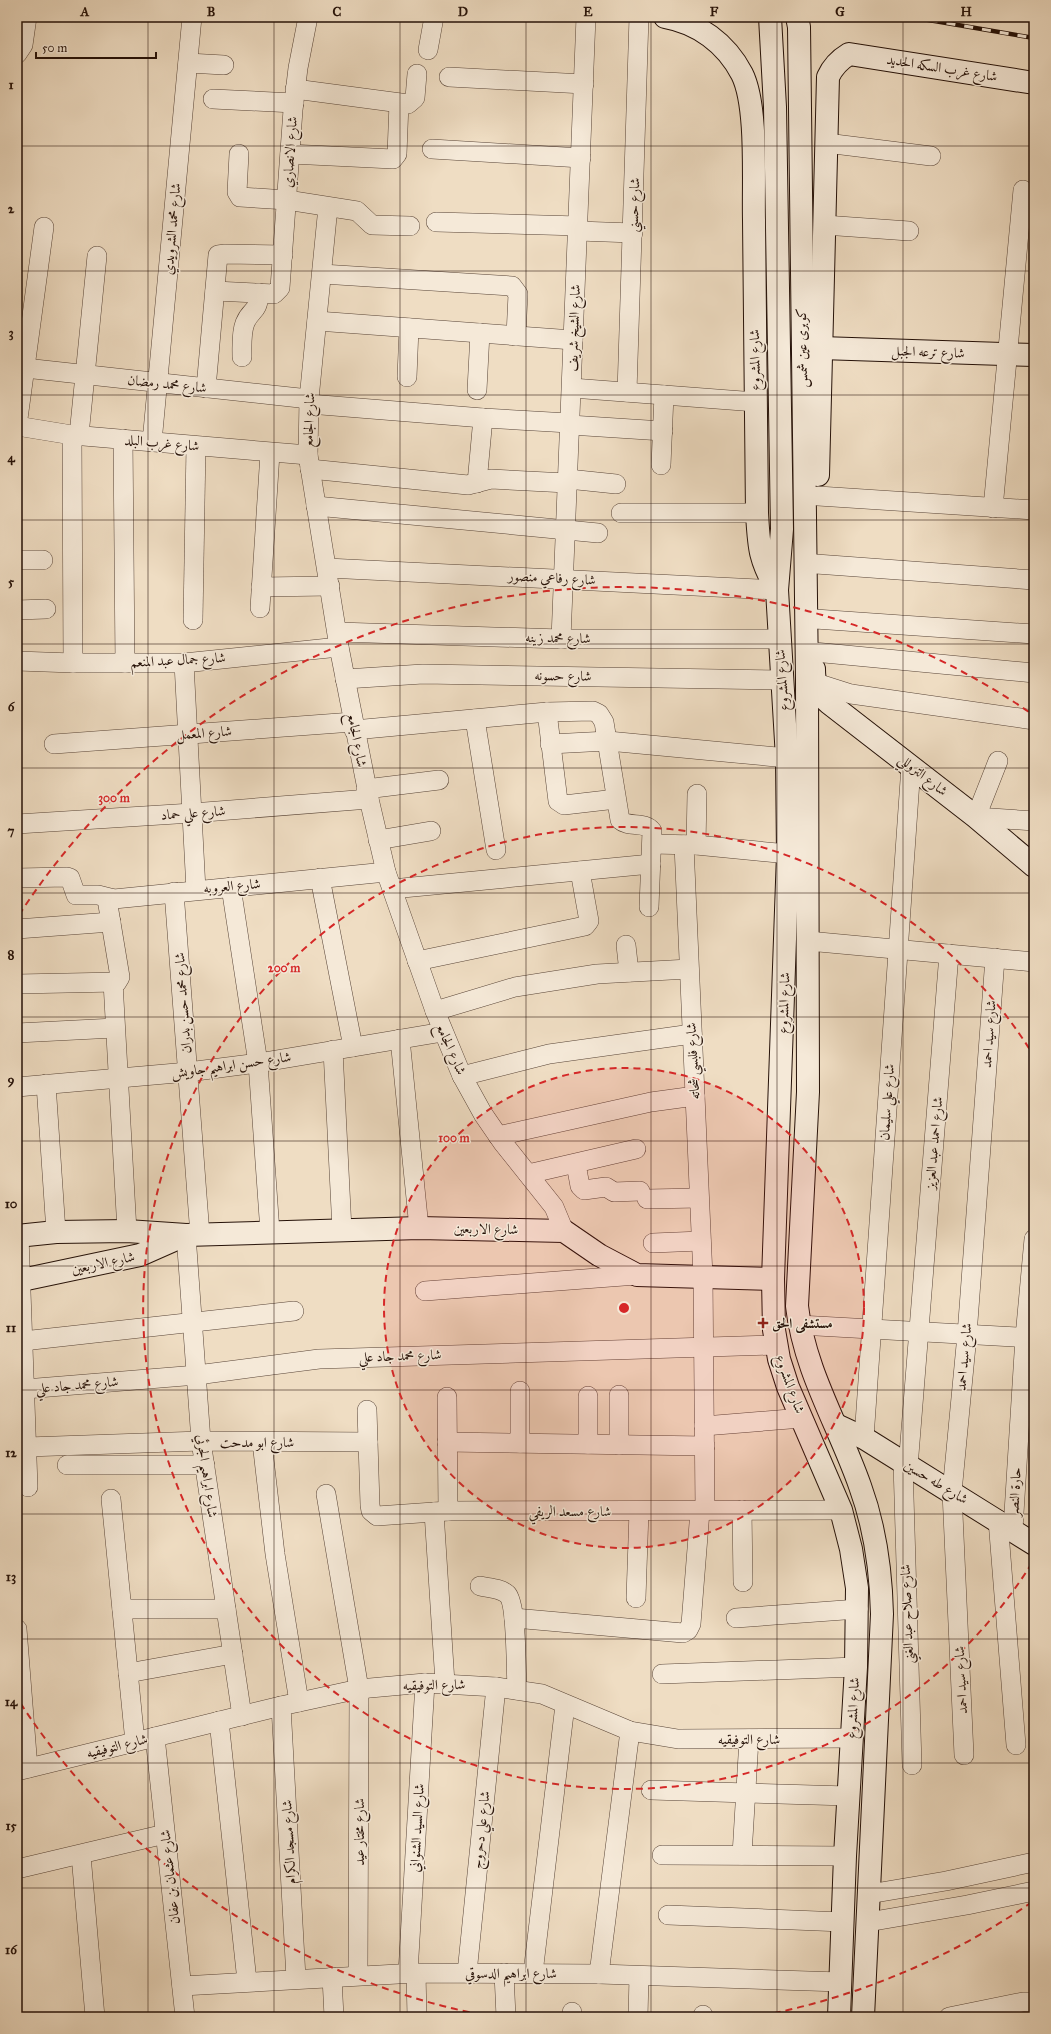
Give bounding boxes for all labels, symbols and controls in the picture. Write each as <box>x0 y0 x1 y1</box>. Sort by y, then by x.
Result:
text: A <box>80 4 90 20</box>
text: B <box>207 4 216 20</box>
text: C <box>333 4 342 20</box>
text: D <box>458 4 468 20</box>
text: E <box>583 4 593 20</box>
text: F <box>710 4 719 20</box>
text: G <box>835 4 845 20</box>
text: H <box>960 4 972 20</box>
scale bar <box>36 34 156 60</box>
text: 50 m <box>42 41 67 55</box>
street label: شارع غرب السكه الحديد <box>885 51 999 88</box>
text: 1 <box>8 77 14 93</box>
street label: شارع الانصاري <box>279 116 304 189</box>
street label: شارع حسني <box>625 177 647 233</box>
street label: شارع محمد الشرويدي <box>160 182 187 276</box>
text: 2 <box>8 201 15 217</box>
street label: شارع الشيخ شريف <box>564 284 588 372</box>
street label: كوبرى عين شمس <box>793 308 812 388</box>
text: 3 <box>8 325 14 341</box>
street label: شارع المشروع <box>746 329 767 391</box>
street label: شارع ترعه الجبل <box>891 342 965 365</box>
street label: شارع محمد رمضان <box>126 371 207 400</box>
street label: شارع الجامع <box>300 392 323 448</box>
street label: شارع غرب البلد <box>124 431 200 458</box>
text: 4 <box>7 450 15 466</box>
street label: شارع رفاعي منصور <box>506 567 596 592</box>
text: 5 <box>8 574 15 590</box>
street label: شارع محمد زينه <box>525 629 591 650</box>
street label: شارع المشروع <box>771 648 796 711</box>
street label: شارع جمال عبد المنعم <box>130 649 227 676</box>
street label: شارع حسونه <box>534 667 592 688</box>
text: 6 <box>8 699 16 715</box>
street label: شارع الجامع <box>339 712 371 769</box>
street label: شارع المعمل <box>175 723 233 746</box>
street label: شارع التروللي <box>893 750 951 803</box>
text: 300 m <box>98 791 131 806</box>
street label: شارع علي حماد <box>160 802 226 828</box>
text: 7 <box>8 823 15 839</box>
street label: شارع العروبه <box>203 875 262 900</box>
text: 8 <box>8 947 15 963</box>
street label: شارع محمد حسن بدران <box>171 951 198 1054</box>
text: 200 m <box>268 961 301 975</box>
street label: شارع المشروع <box>774 972 797 1034</box>
street label: شارع سيد احمد <box>978 999 1003 1069</box>
street label: شارع الجامع <box>428 1021 470 1080</box>
street label: شارع فلبسي شحاته <box>682 1022 709 1100</box>
street label: شارع حسن ابراهيم جاويش <box>170 1048 293 1087</box>
street label: شارع علي سليمان <box>876 1063 902 1141</box>
text: 9 <box>8 1072 15 1088</box>
street label: شارع احمد عبد العزيز <box>921 1096 950 1192</box>
text: 100 m <box>438 1131 471 1145</box>
text: 10 <box>5 1196 18 1212</box>
street label: شارع الاربعين <box>454 1220 518 1241</box>
street label: شارع الاربعين <box>70 1248 137 1281</box>
centre of rings <box>617 1301 631 1315</box>
place label: مستشفى الحق <box>772 1315 833 1334</box>
marker: مستشفى الحق <box>757 1317 769 1329</box>
text: 11 <box>6 1320 16 1336</box>
street label: شارع سيد احمد <box>953 1322 978 1392</box>
street label: شارع محمد جاد علي <box>358 1346 442 1370</box>
street label: شارع المشروع <box>769 1352 809 1417</box>
street label: شارع محمد جاد علي <box>35 1373 119 1401</box>
street label: شارع ابراهيم الجرئي <box>188 1433 221 1520</box>
street label: شارع ابو مدحت <box>220 1434 294 1454</box>
text: 12 <box>5 1445 17 1461</box>
street label: شارع طه حسين <box>900 1456 971 1510</box>
street label: حارة النصر <box>1005 1467 1026 1519</box>
street label: شارع مسعد الريفي <box>529 1503 611 1525</box>
street label: شارع صلاح عبد الغني <box>897 1564 921 1664</box>
text: 13 <box>6 1569 16 1585</box>
street label: شارع سيد احمد <box>951 1645 974 1714</box>
street label: شارع التوفيقيه <box>403 1676 466 1697</box>
street label: شارع المشروع <box>843 1677 866 1739</box>
text: 14 <box>5 1694 18 1710</box>
street label: شارع التوفيقيه <box>85 1730 150 1765</box>
street label: شارع التوفيقيه <box>718 1731 780 1751</box>
street label: شارع السيد الشنواني <box>406 1783 431 1873</box>
street label: شارع علي دحروج <box>468 1790 498 1870</box>
street label: شارع مختار عيد <box>351 1798 371 1866</box>
street label: شارع مسجد الكرام <box>278 1799 304 1885</box>
text: 15 <box>5 1818 17 1834</box>
street label: شارع عثمان بن عفان <box>157 1829 186 1925</box>
text: 16 <box>5 1942 18 1958</box>
street label: شارع ابراهيم الدسوقي <box>465 1965 557 1987</box>

